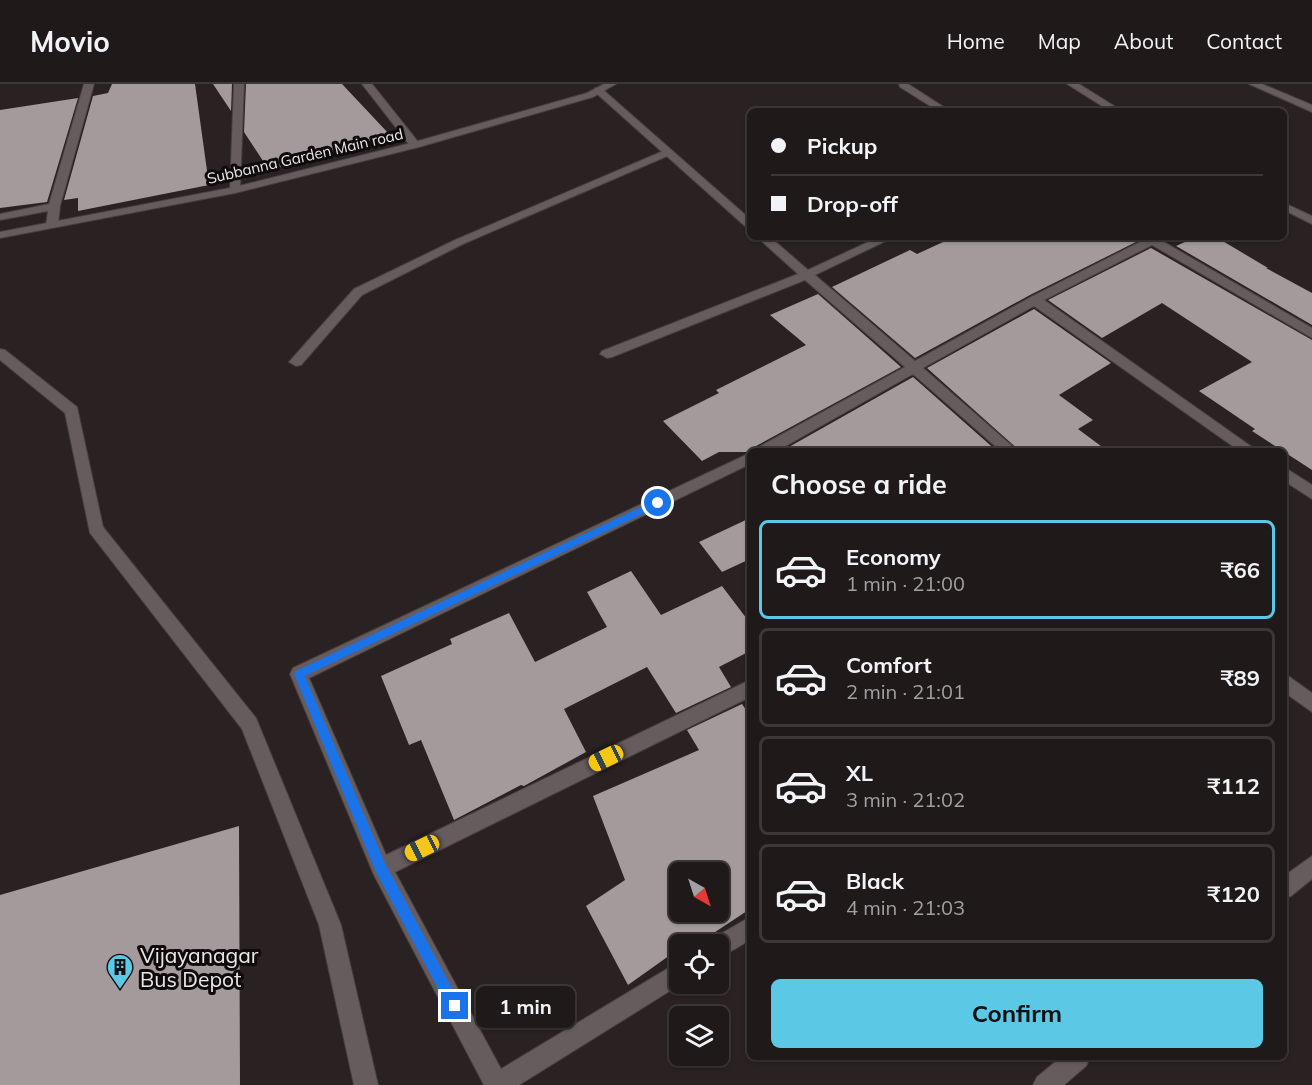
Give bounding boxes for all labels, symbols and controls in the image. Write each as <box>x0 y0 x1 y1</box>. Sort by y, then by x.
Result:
text: Movio <box>30 24 110 59</box>
text: Home <box>947 28 1005 54</box>
text: Map <box>1038 28 1081 54</box>
text: About <box>1114 28 1173 54</box>
text: Contact <box>1206 28 1282 54</box>
street label: Subbanna Garden Main road <box>205 124 405 188</box>
text: Pickup <box>807 132 877 160</box>
text: Drop-off <box>807 190 898 218</box>
text: Choose a ride <box>771 467 947 501</box>
route start <box>644 489 671 516</box>
icon: car <box>774 543 828 597</box>
text: Economy <box>846 543 941 571</box>
text: ₹66 <box>1220 556 1260 584</box>
text: 1 min · 21:00 <box>846 571 965 596</box>
icon: car <box>774 651 828 705</box>
text: Comfort <box>846 651 932 679</box>
text: ₹89 <box>1220 664 1260 692</box>
text: 2 min · 21:01 <box>846 679 965 704</box>
car <box>586 742 626 774</box>
icon: car <box>774 759 828 813</box>
text: XL <box>846 759 873 787</box>
text: ₹112 <box>1207 772 1260 800</box>
text: 3 min · 21:02 <box>846 787 965 812</box>
car <box>402 832 442 864</box>
north arrow <box>669 862 729 922</box>
map controls <box>669 862 729 1066</box>
icon: car <box>774 867 828 921</box>
text: Black <box>846 867 904 895</box>
text: ₹120 <box>1207 880 1260 908</box>
text: 4 min · 21:03 <box>846 895 965 920</box>
button: locate <box>669 934 729 994</box>
place label: Vijayanagar Bus Depot <box>140 942 259 992</box>
building icon: Vijayanagar Bus Depot <box>105 952 135 990</box>
button: Confirm <box>771 979 1263 1048</box>
callout: 1 min <box>476 985 575 1027</box>
route end <box>441 992 468 1019</box>
text: 1 min <box>499 994 552 1019</box>
button: layers <box>669 1006 729 1066</box>

